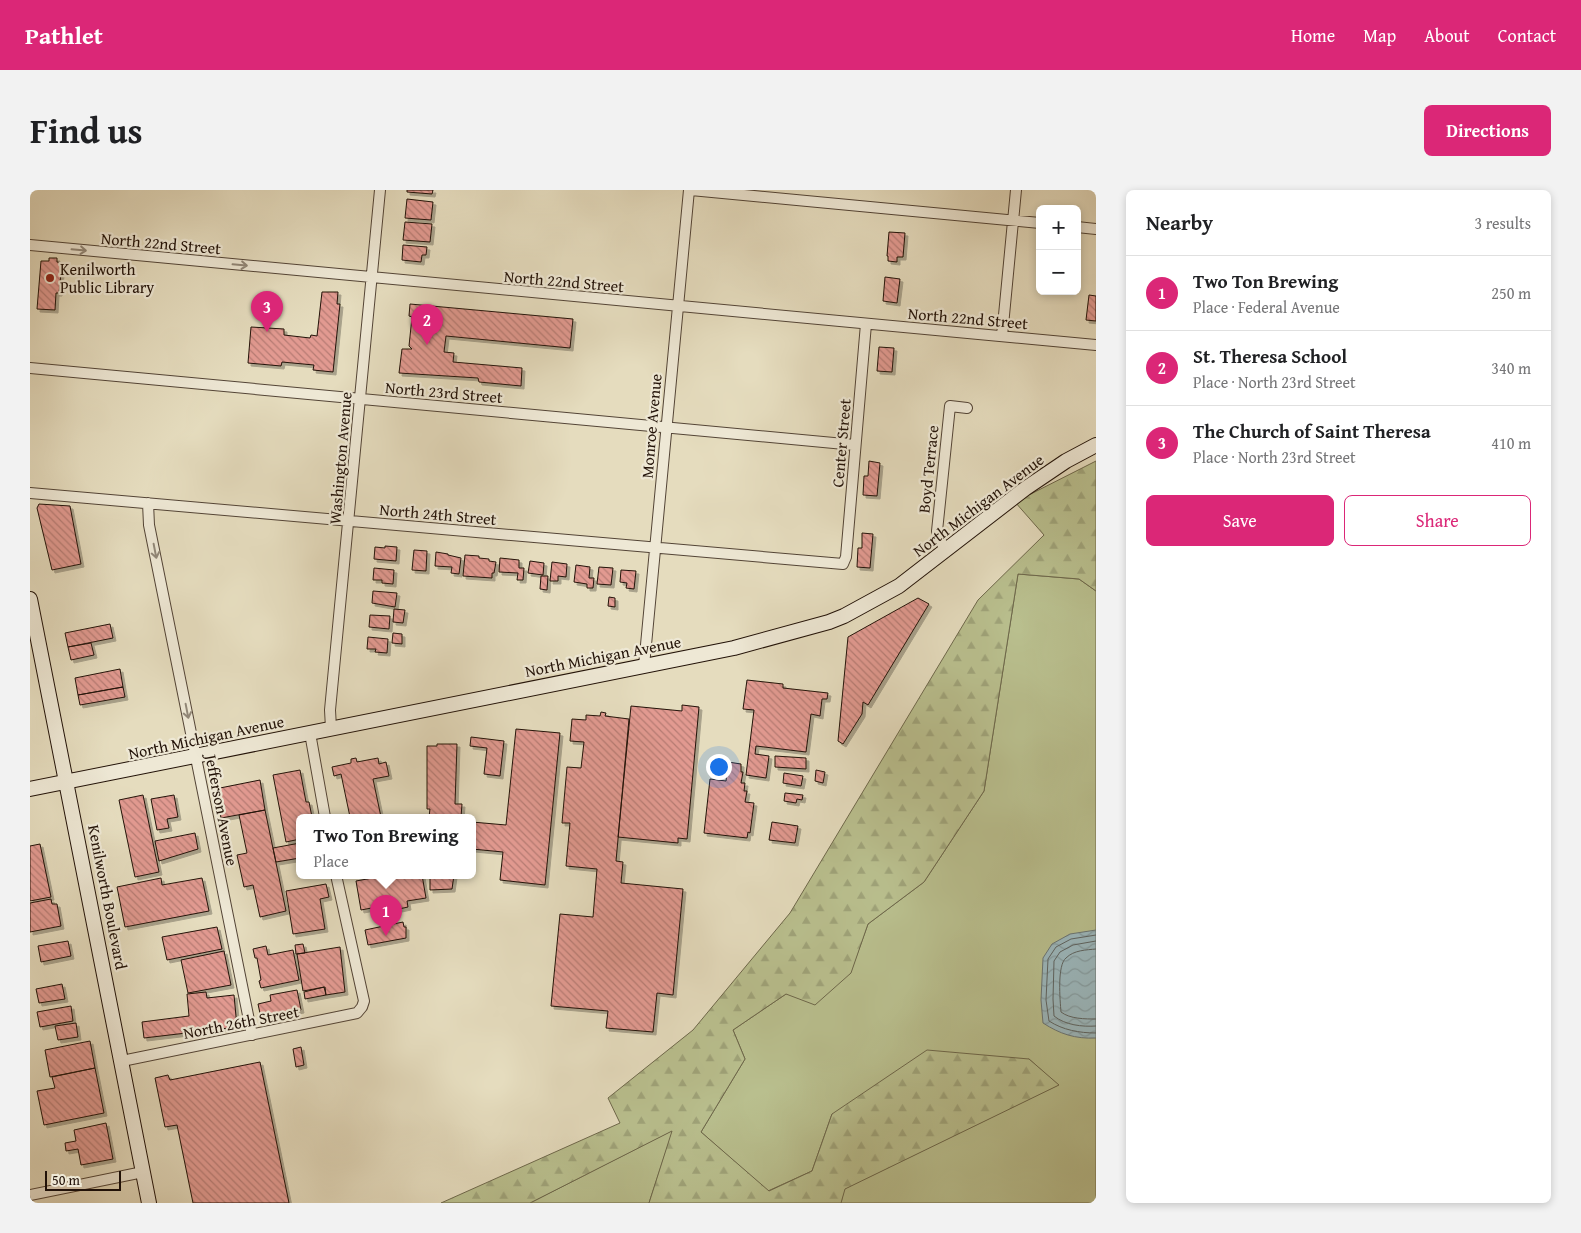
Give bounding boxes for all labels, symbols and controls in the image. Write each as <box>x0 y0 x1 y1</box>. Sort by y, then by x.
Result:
text: Pathlet <box>25 18 103 53</box>
text: Home <box>1291 22 1335 49</box>
text: Map <box>1363 22 1396 49</box>
text: About <box>1424 22 1470 49</box>
text: Contact <box>1498 22 1556 49</box>
text: Find us <box>30 105 143 156</box>
button: Directions <box>1424 105 1551 156</box>
map controls <box>1036 205 1081 295</box>
button: + <box>1036 205 1081 250</box>
text: Nearby <box>1146 207 1213 238</box>
text: 3 results <box>1474 211 1531 235</box>
street label: North 22nd Street <box>100 226 222 260</box>
one-way arrow <box>70 245 86 255</box>
button: − <box>1036 250 1081 295</box>
place label: Kenilworth Public Library <box>60 257 154 299</box>
one-way arrow <box>232 261 248 270</box>
street label: North 22nd Street <box>503 264 625 298</box>
text: Two Ton Brewing <box>1193 267 1338 295</box>
marker: Kenilworth Public Library <box>44 272 56 284</box>
text: 1 <box>1158 281 1166 305</box>
text: 250 m <box>1491 281 1531 305</box>
pin: 3 <box>251 291 283 332</box>
text: Place · Federal Avenue <box>1193 295 1340 319</box>
street label: North 22nd Street <box>907 301 1029 335</box>
pin: 2 <box>411 304 443 345</box>
text: St. Theresa School <box>1193 342 1347 370</box>
text: 2 <box>1158 356 1166 380</box>
text: 340 m <box>1491 356 1531 380</box>
text: Place · North 23rd Street <box>1193 370 1356 394</box>
street label: Monroe Avenue <box>634 373 668 479</box>
street label: North 23rd Street <box>384 375 504 409</box>
street label: Washington Avenue <box>322 391 358 525</box>
street label: Center Street <box>825 397 857 488</box>
text: The Church of Saint Theresa <box>1193 417 1431 445</box>
street label: Boyd Terrace <box>911 424 945 514</box>
text: 3 <box>1158 431 1166 455</box>
text: 410 m <box>1491 431 1531 455</box>
text: Place · North 23rd Street <box>1193 445 1356 469</box>
street label: North Michigan Avenue <box>907 448 1049 562</box>
button: Save <box>1146 495 1334 546</box>
button: Share <box>1344 495 1531 546</box>
street label: North 24th Street <box>378 497 498 531</box>
one-way arrow <box>151 543 160 559</box>
street label: North Michigan Avenue <box>523 629 683 683</box>
one-way arrow <box>183 702 192 718</box>
street label: North Michigan Avenue <box>126 709 286 765</box>
street label: Jefferson Avenue <box>199 750 245 868</box>
your location <box>706 754 732 780</box>
popup <box>296 814 476 879</box>
text: Two Ton Brewing <box>313 821 459 849</box>
street label: Kenilworth Boulevard <box>82 823 134 972</box>
text: Place <box>313 849 349 873</box>
pin: 1 <box>370 895 402 936</box>
street label: North 26th Street <box>181 999 301 1045</box>
scale bar <box>45 1168 121 1191</box>
text: 50 m <box>52 1170 80 1190</box>

